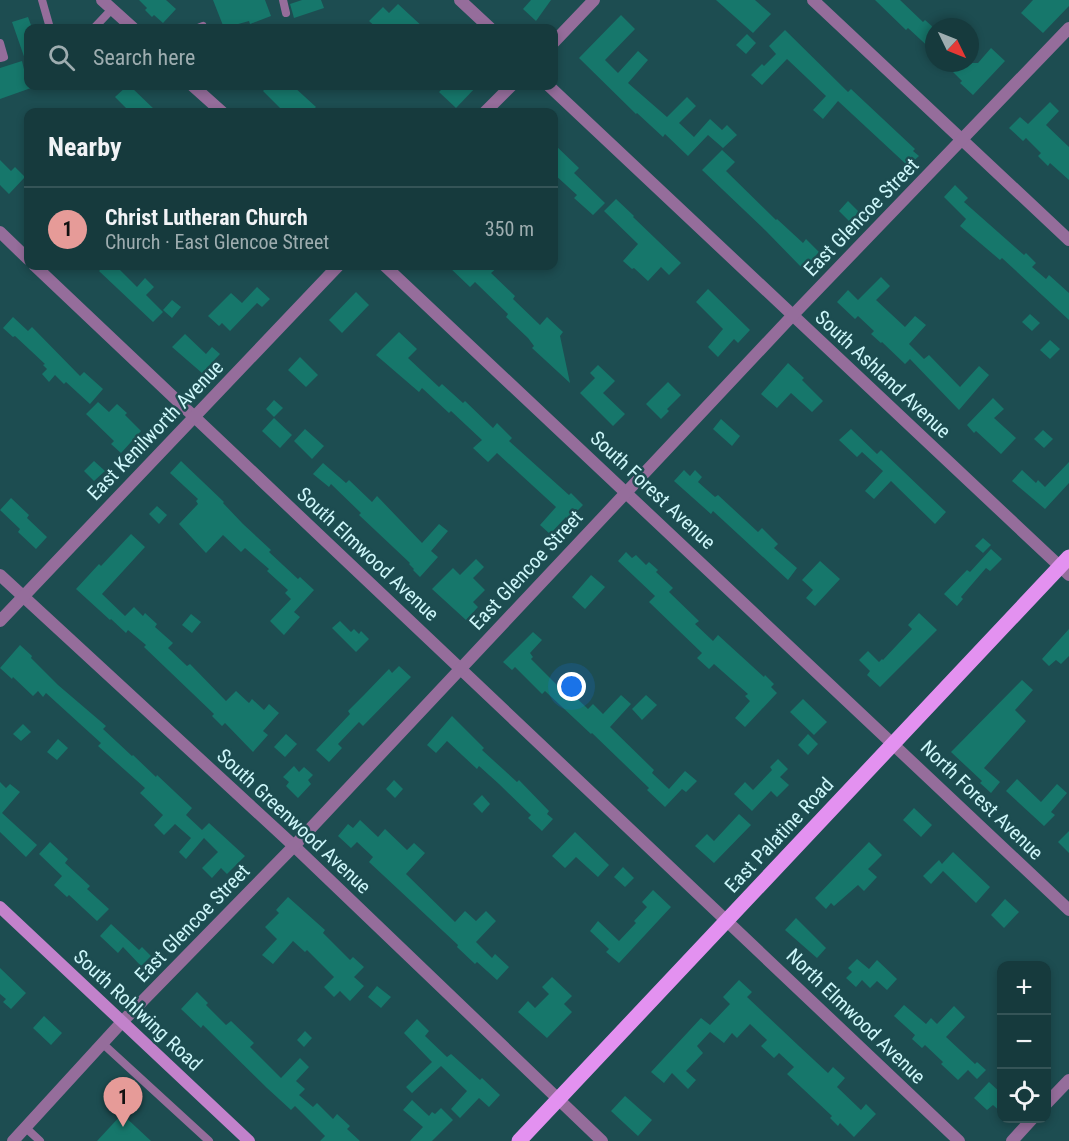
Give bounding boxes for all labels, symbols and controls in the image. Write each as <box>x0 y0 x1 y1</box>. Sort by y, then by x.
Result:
north arrow <box>925 18 979 72</box>
search box <box>24 24 558 90</box>
icon: search <box>45 41 78 74</box>
text: Search here <box>93 45 195 70</box>
text: Nearby <box>48 132 122 162</box>
street label: East Glencoe Street <box>799 153 923 281</box>
text: Christ Lutheran Church <box>105 205 308 230</box>
text: 1 <box>62 217 73 241</box>
text: 350 m <box>485 217 534 241</box>
text: Church · East Glencoe Street <box>105 230 329 254</box>
street label: South Ashland Avenue <box>810 305 956 443</box>
street label: East Kenilworth Avenue <box>82 355 228 505</box>
street label: South Forest Avenue <box>586 426 720 554</box>
street label: South Elmwood Avenue <box>292 482 444 626</box>
street label: East Glencoe Street <box>464 505 588 635</box>
your location <box>557 672 586 701</box>
street label: North Forest Avenue <box>916 735 1048 865</box>
street label: South Greenwood Avenue <box>212 743 376 899</box>
street label: East Palatine Road <box>720 773 838 897</box>
street label: East Glencoe Street <box>130 859 254 987</box>
street label: North Elmwood Avenue <box>782 943 930 1089</box>
street label: South Rohlwing Road <box>69 944 207 1076</box>
map controls <box>997 961 1051 1123</box>
button: + <box>997 961 1051 1015</box>
button: − <box>997 1015 1051 1069</box>
button: locate <box>997 1069 1051 1123</box>
pin: 1 <box>104 1078 142 1127</box>

